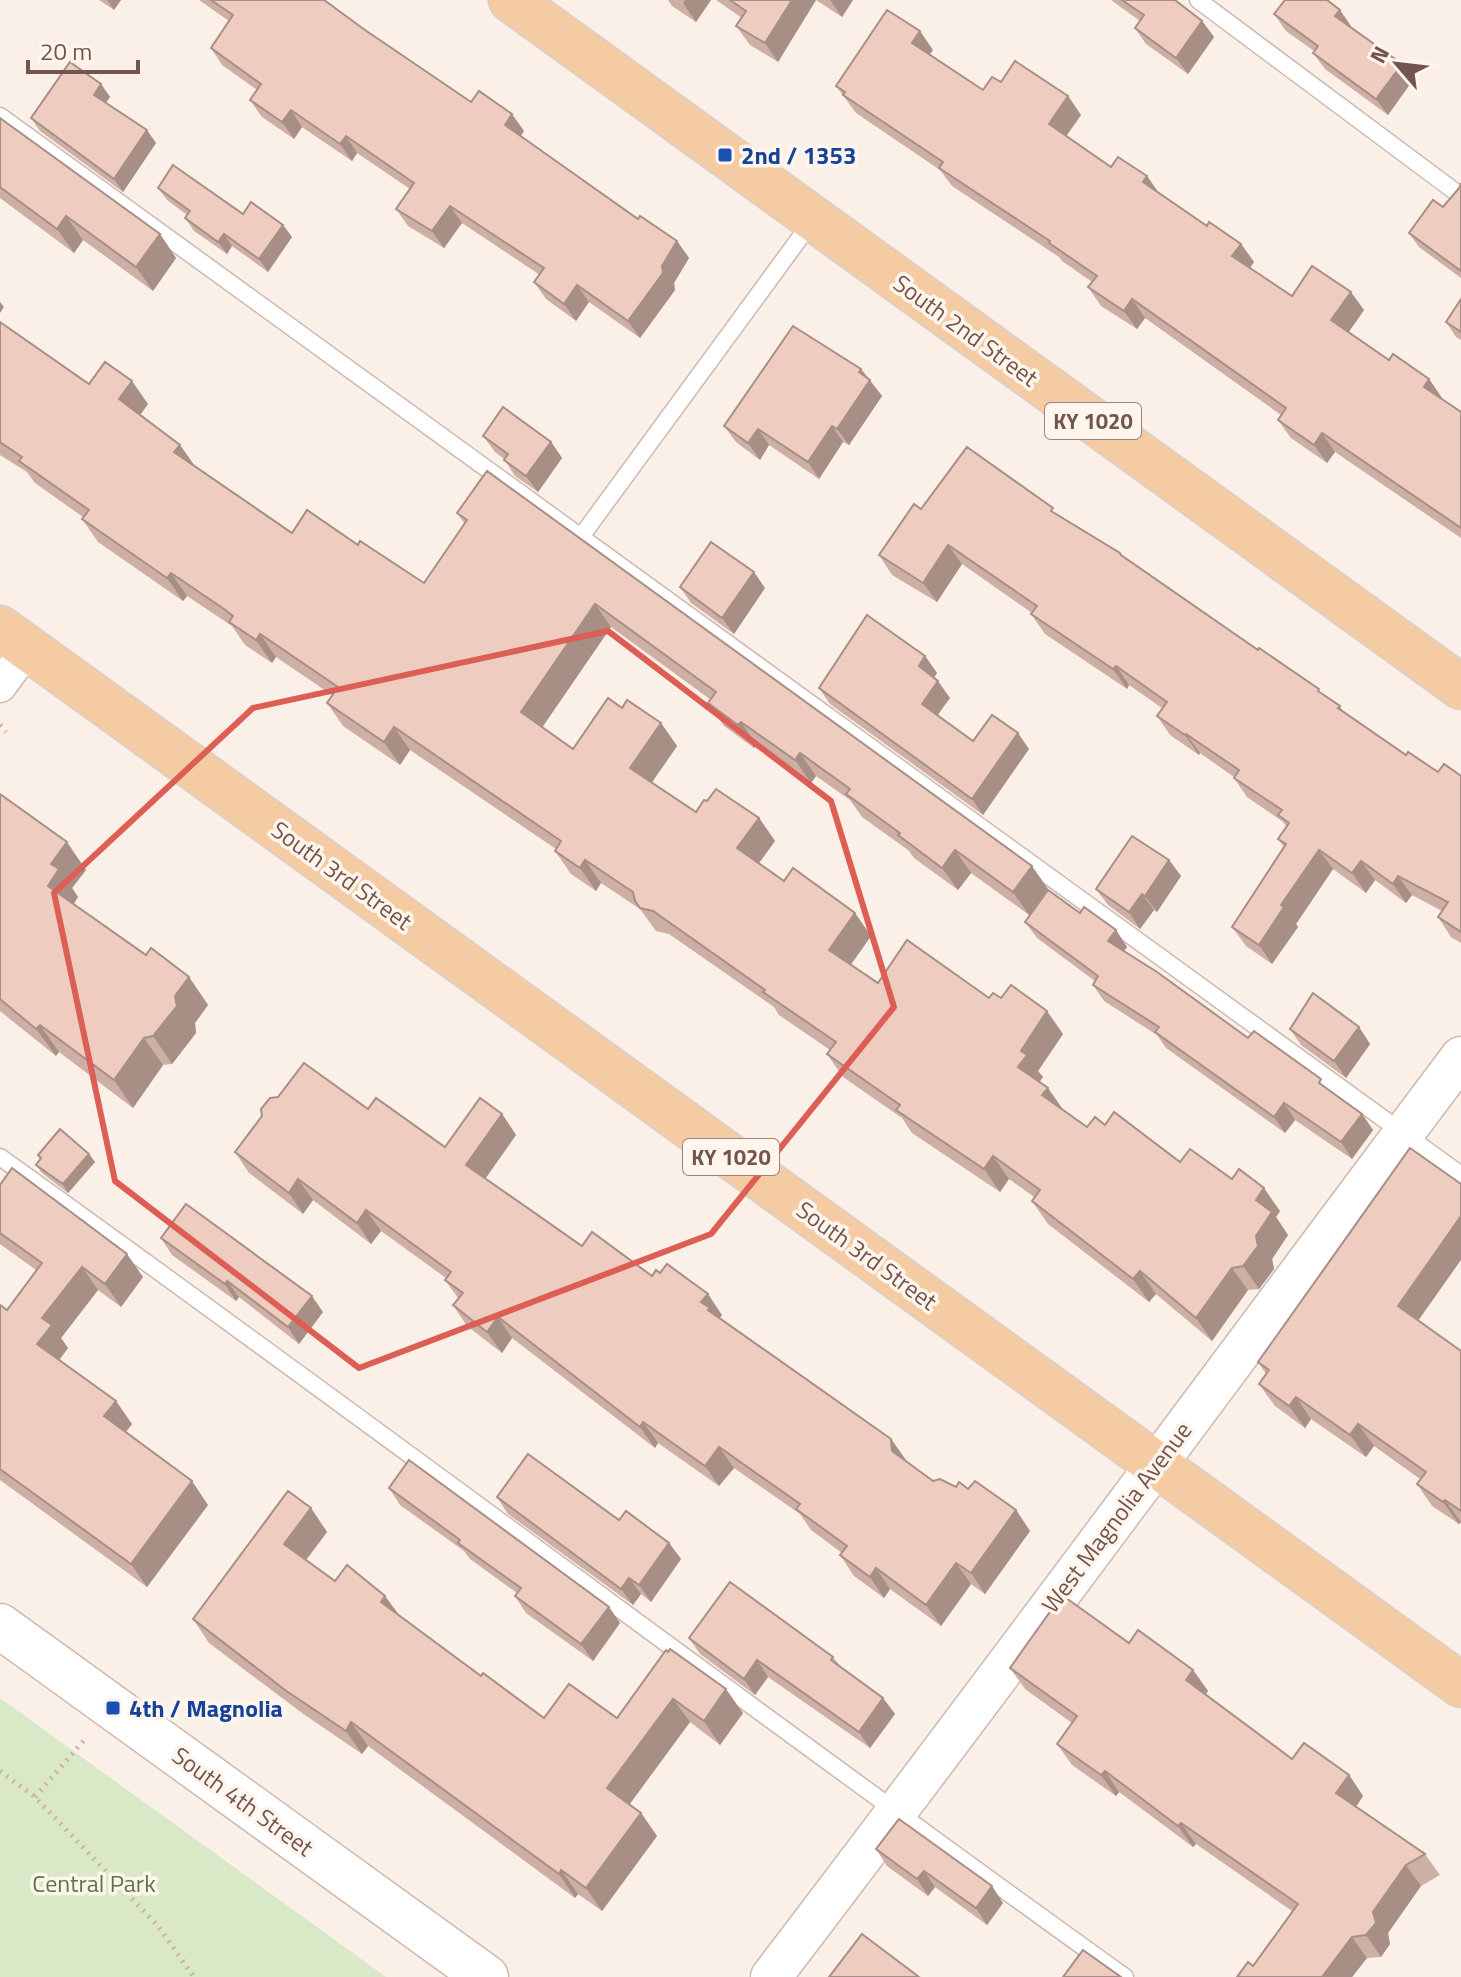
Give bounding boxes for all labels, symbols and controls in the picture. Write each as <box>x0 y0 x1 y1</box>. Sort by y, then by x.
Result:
scale bar <box>28 24 138 74</box>
north arrow <box>1357 24 1437 104</box>
text: 20 m <box>40 33 92 69</box>
text: N <box>1361 40 1398 69</box>
place label: 2nd / 1353 <box>741 137 856 173</box>
marker: 2nd / 1353 <box>716 146 734 164</box>
street label: South 2nd Street <box>886 265 1046 395</box>
road number: KY 1020 <box>1045 403 1141 439</box>
street label: South 3rd Street <box>264 812 420 939</box>
road number: KY 1020 <box>683 1139 779 1175</box>
street label: South 3rd Street <box>789 1192 945 1319</box>
street label: West Magnolia Avenue <box>1032 1414 1200 1620</box>
place label: 4th / Magnolia <box>129 1690 283 1726</box>
marker: 4th / Magnolia <box>104 1699 122 1717</box>
street label: South 4th Street <box>165 1737 322 1865</box>
park label: Central Park <box>32 1865 156 1901</box>

